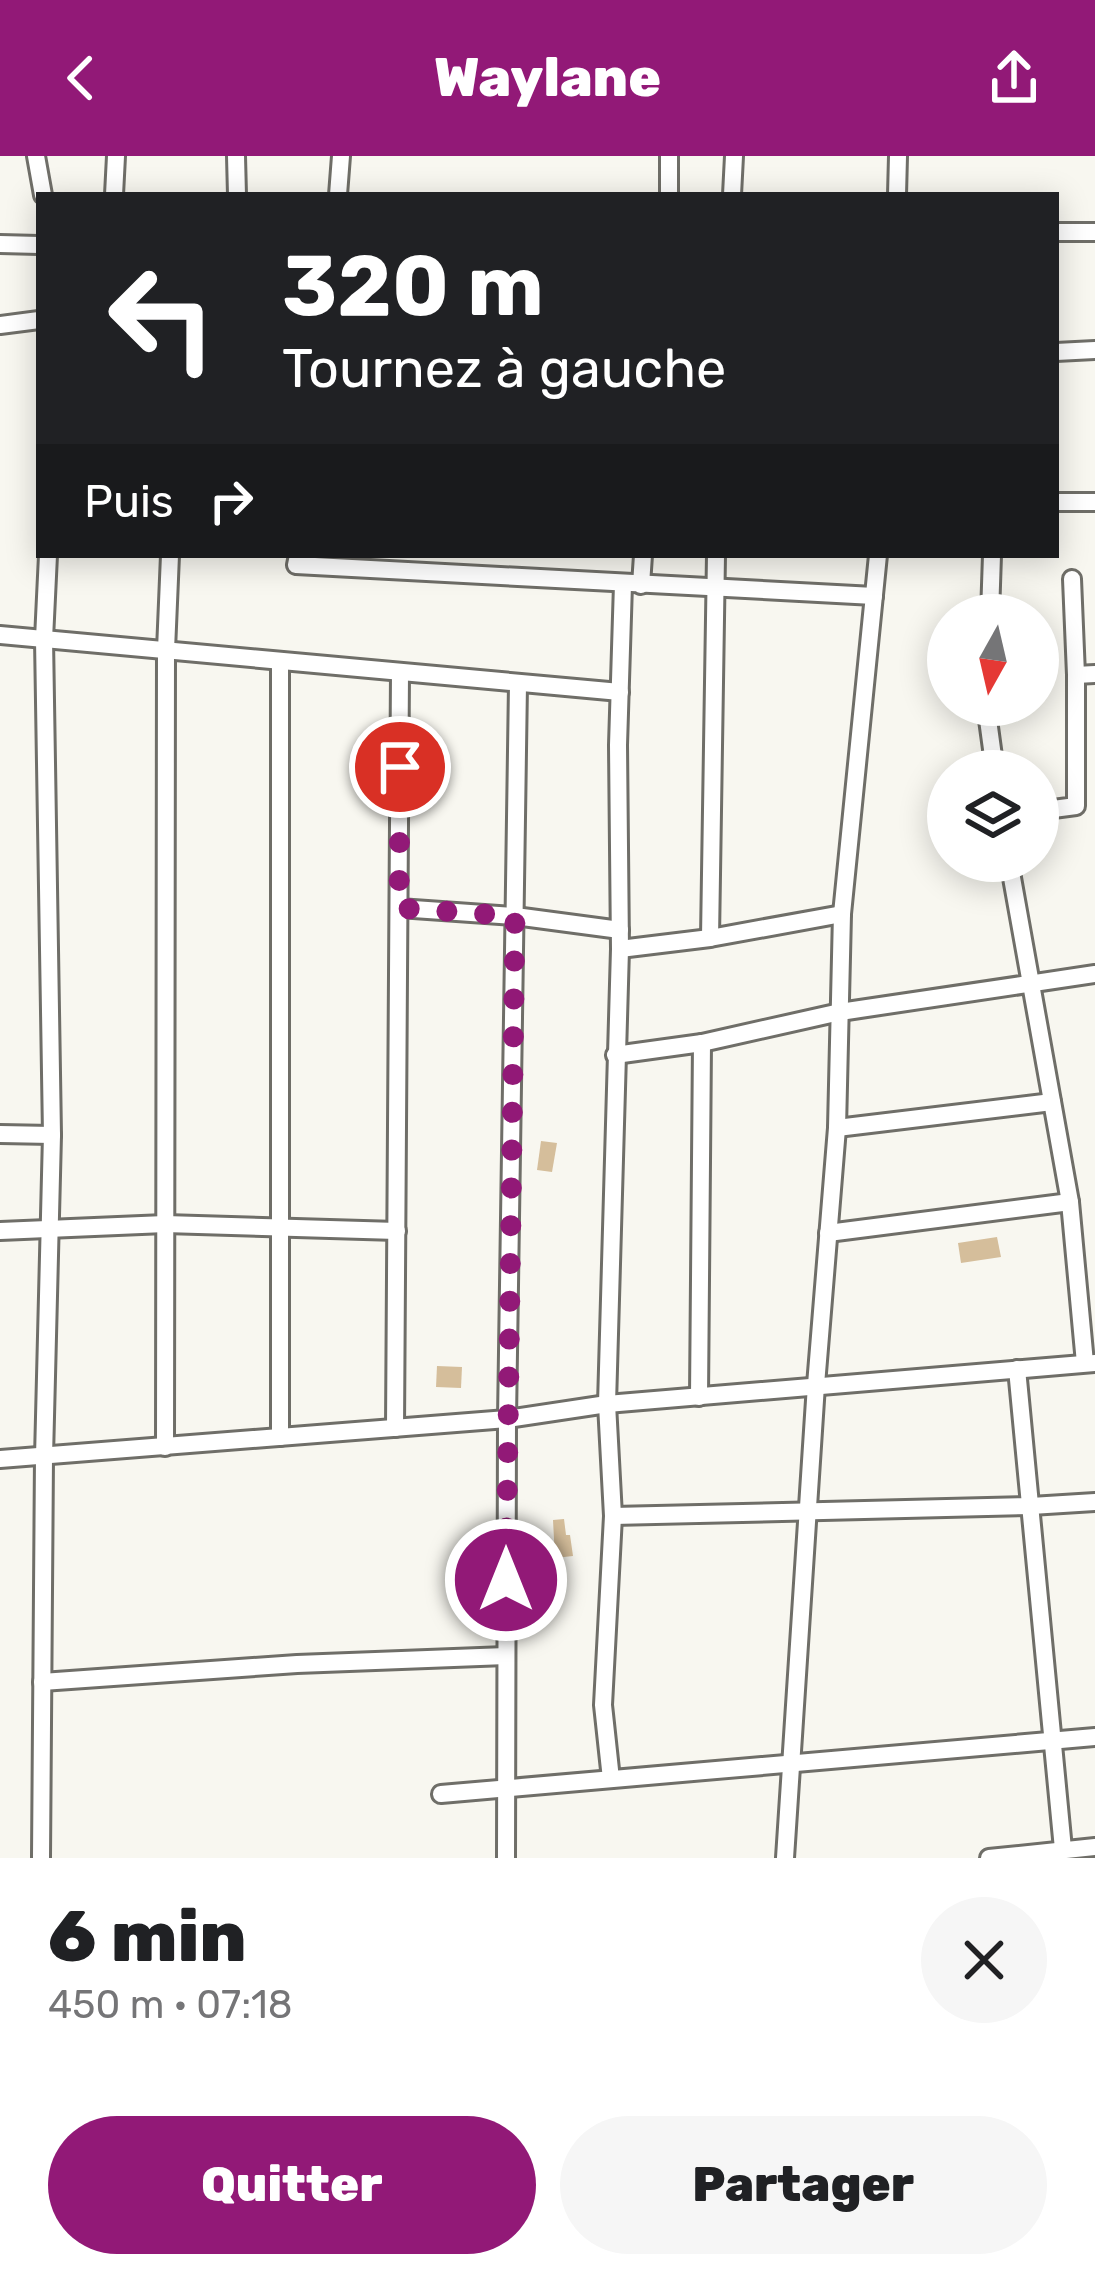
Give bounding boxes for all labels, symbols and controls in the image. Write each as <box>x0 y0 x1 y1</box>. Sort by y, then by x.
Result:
icon: back <box>48 45 114 111</box>
icon: share <box>981 45 1047 111</box>
text: Waylane <box>434 46 661 110</box>
text: 320 m <box>282 236 544 336</box>
icon: left <box>84 240 240 396</box>
text: Tournez à gauche <box>282 337 726 401</box>
icon: right <box>198 468 264 534</box>
text: Puis <box>84 475 174 528</box>
north arrow <box>927 594 1059 726</box>
map controls <box>927 594 1059 882</box>
pin <box>349 716 451 818</box>
icon: arrive <box>367 734 433 800</box>
button: layers <box>927 750 1059 882</box>
position arrow <box>443 1517 569 1643</box>
text: 6 min <box>48 1894 247 1979</box>
button: close <box>921 1897 1047 2023</box>
text: 450 m · 07:18 <box>48 1982 293 2028</box>
button: Quitter <box>48 2116 536 2254</box>
button: Partager <box>560 2116 1047 2254</box>

